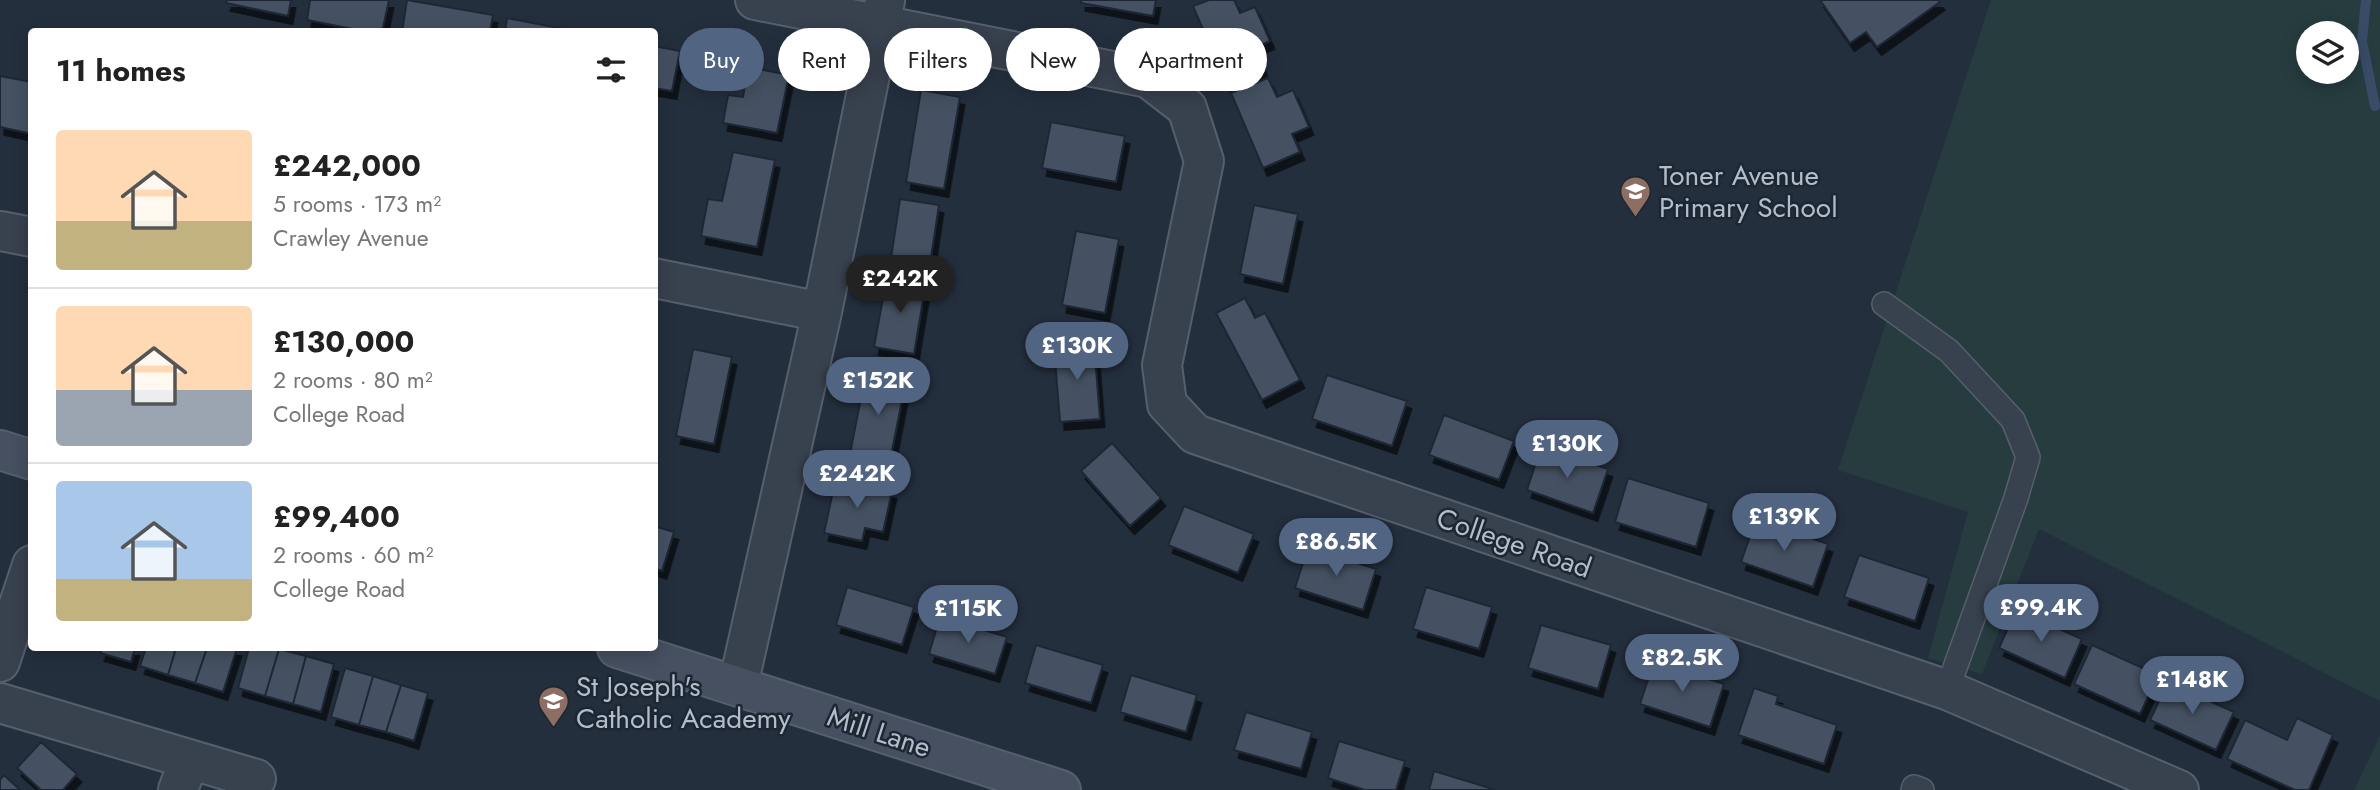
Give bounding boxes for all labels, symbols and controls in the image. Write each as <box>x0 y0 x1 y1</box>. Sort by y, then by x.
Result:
map controls <box>2296 21 2359 84</box>
button: layers <box>2296 21 2359 84</box>
chip: Buy <box>679 28 764 91</box>
chip: Rent <box>778 28 870 91</box>
chip: Filters <box>884 28 992 91</box>
chip: New <box>1006 28 1100 91</box>
chip: Apartment <box>1114 28 1267 91</box>
text: 11 homes <box>56 49 186 92</box>
icon: filters <box>592 51 630 89</box>
text: £242,000 <box>273 144 421 187</box>
place label: Toner Avenue Primary School <box>1659 155 1838 228</box>
icon: home <box>112 158 196 242</box>
school or university icon: Toner Avenue Primary School <box>1619 174 1653 218</box>
text: 5 rooms · 173 m² <box>273 187 441 221</box>
text: Crawley Avenue <box>273 221 429 255</box>
pin: £242K <box>851 256 949 315</box>
text: £242K <box>862 261 938 295</box>
text: £130,000 <box>273 320 414 363</box>
pin: £130K <box>1028 322 1126 382</box>
text: £130K <box>1041 328 1113 362</box>
icon: home <box>112 334 196 418</box>
pin: £152K <box>829 358 927 417</box>
text: 2 rooms · 80 m² <box>273 363 433 397</box>
text: £152K <box>842 363 914 397</box>
text: College Road <box>273 397 405 431</box>
pin: £130K <box>1518 420 1616 480</box>
text: £130K <box>1531 426 1603 460</box>
pin: £242K <box>808 450 906 510</box>
text: £242K <box>819 456 895 490</box>
pin: £139K <box>1735 494 1833 553</box>
text: £99,400 <box>273 495 400 538</box>
street label: College Road <box>1431 497 1597 589</box>
text: £139K <box>1748 499 1820 533</box>
icon: home <box>112 509 196 593</box>
pin: £86.5K <box>1279 518 1393 578</box>
text: £86.5K <box>1295 524 1377 558</box>
text: 2 rooms · 60 m² <box>273 538 433 572</box>
text: College Road <box>273 572 405 606</box>
pin: £99.4K <box>1984 584 2098 644</box>
pin: £115K <box>919 586 1017 645</box>
text: £99.4K <box>2000 590 2082 624</box>
text: £115K <box>934 591 1002 625</box>
pin: £82.5K <box>1625 634 1739 694</box>
text: £82.5K <box>1641 640 1723 674</box>
pin: £148K <box>2143 656 2241 716</box>
text: £148K <box>2156 662 2228 696</box>
place label: St Joseph's Catholic Academy <box>576 666 791 739</box>
school or university icon: St Joseph's Catholic Academy <box>536 685 570 729</box>
street label: Mill Lane <box>822 696 936 768</box>

